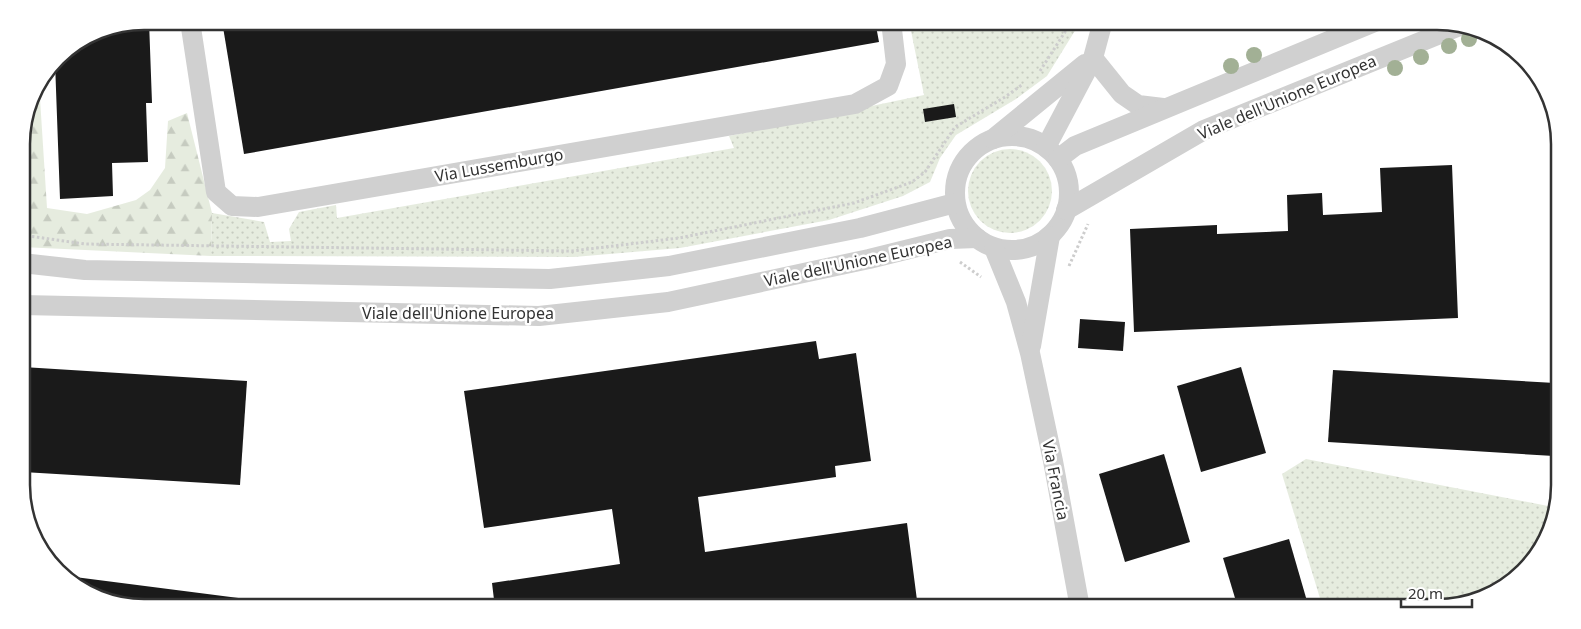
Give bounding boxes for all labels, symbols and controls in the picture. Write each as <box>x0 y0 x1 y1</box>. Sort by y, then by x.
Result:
street label: Viale dell'Unione Europea <box>1194 49 1380 145</box>
street label: Via Lussemburgo <box>433 143 565 187</box>
street label: Viale dell'Unione Europea <box>762 230 954 292</box>
street label: Viale dell'Unione Europea <box>362 302 554 324</box>
street label: Via Francia <box>1037 438 1075 522</box>
scale bar <box>1401 576 1472 608</box>
text: 20 m <box>1408 583 1443 603</box>

